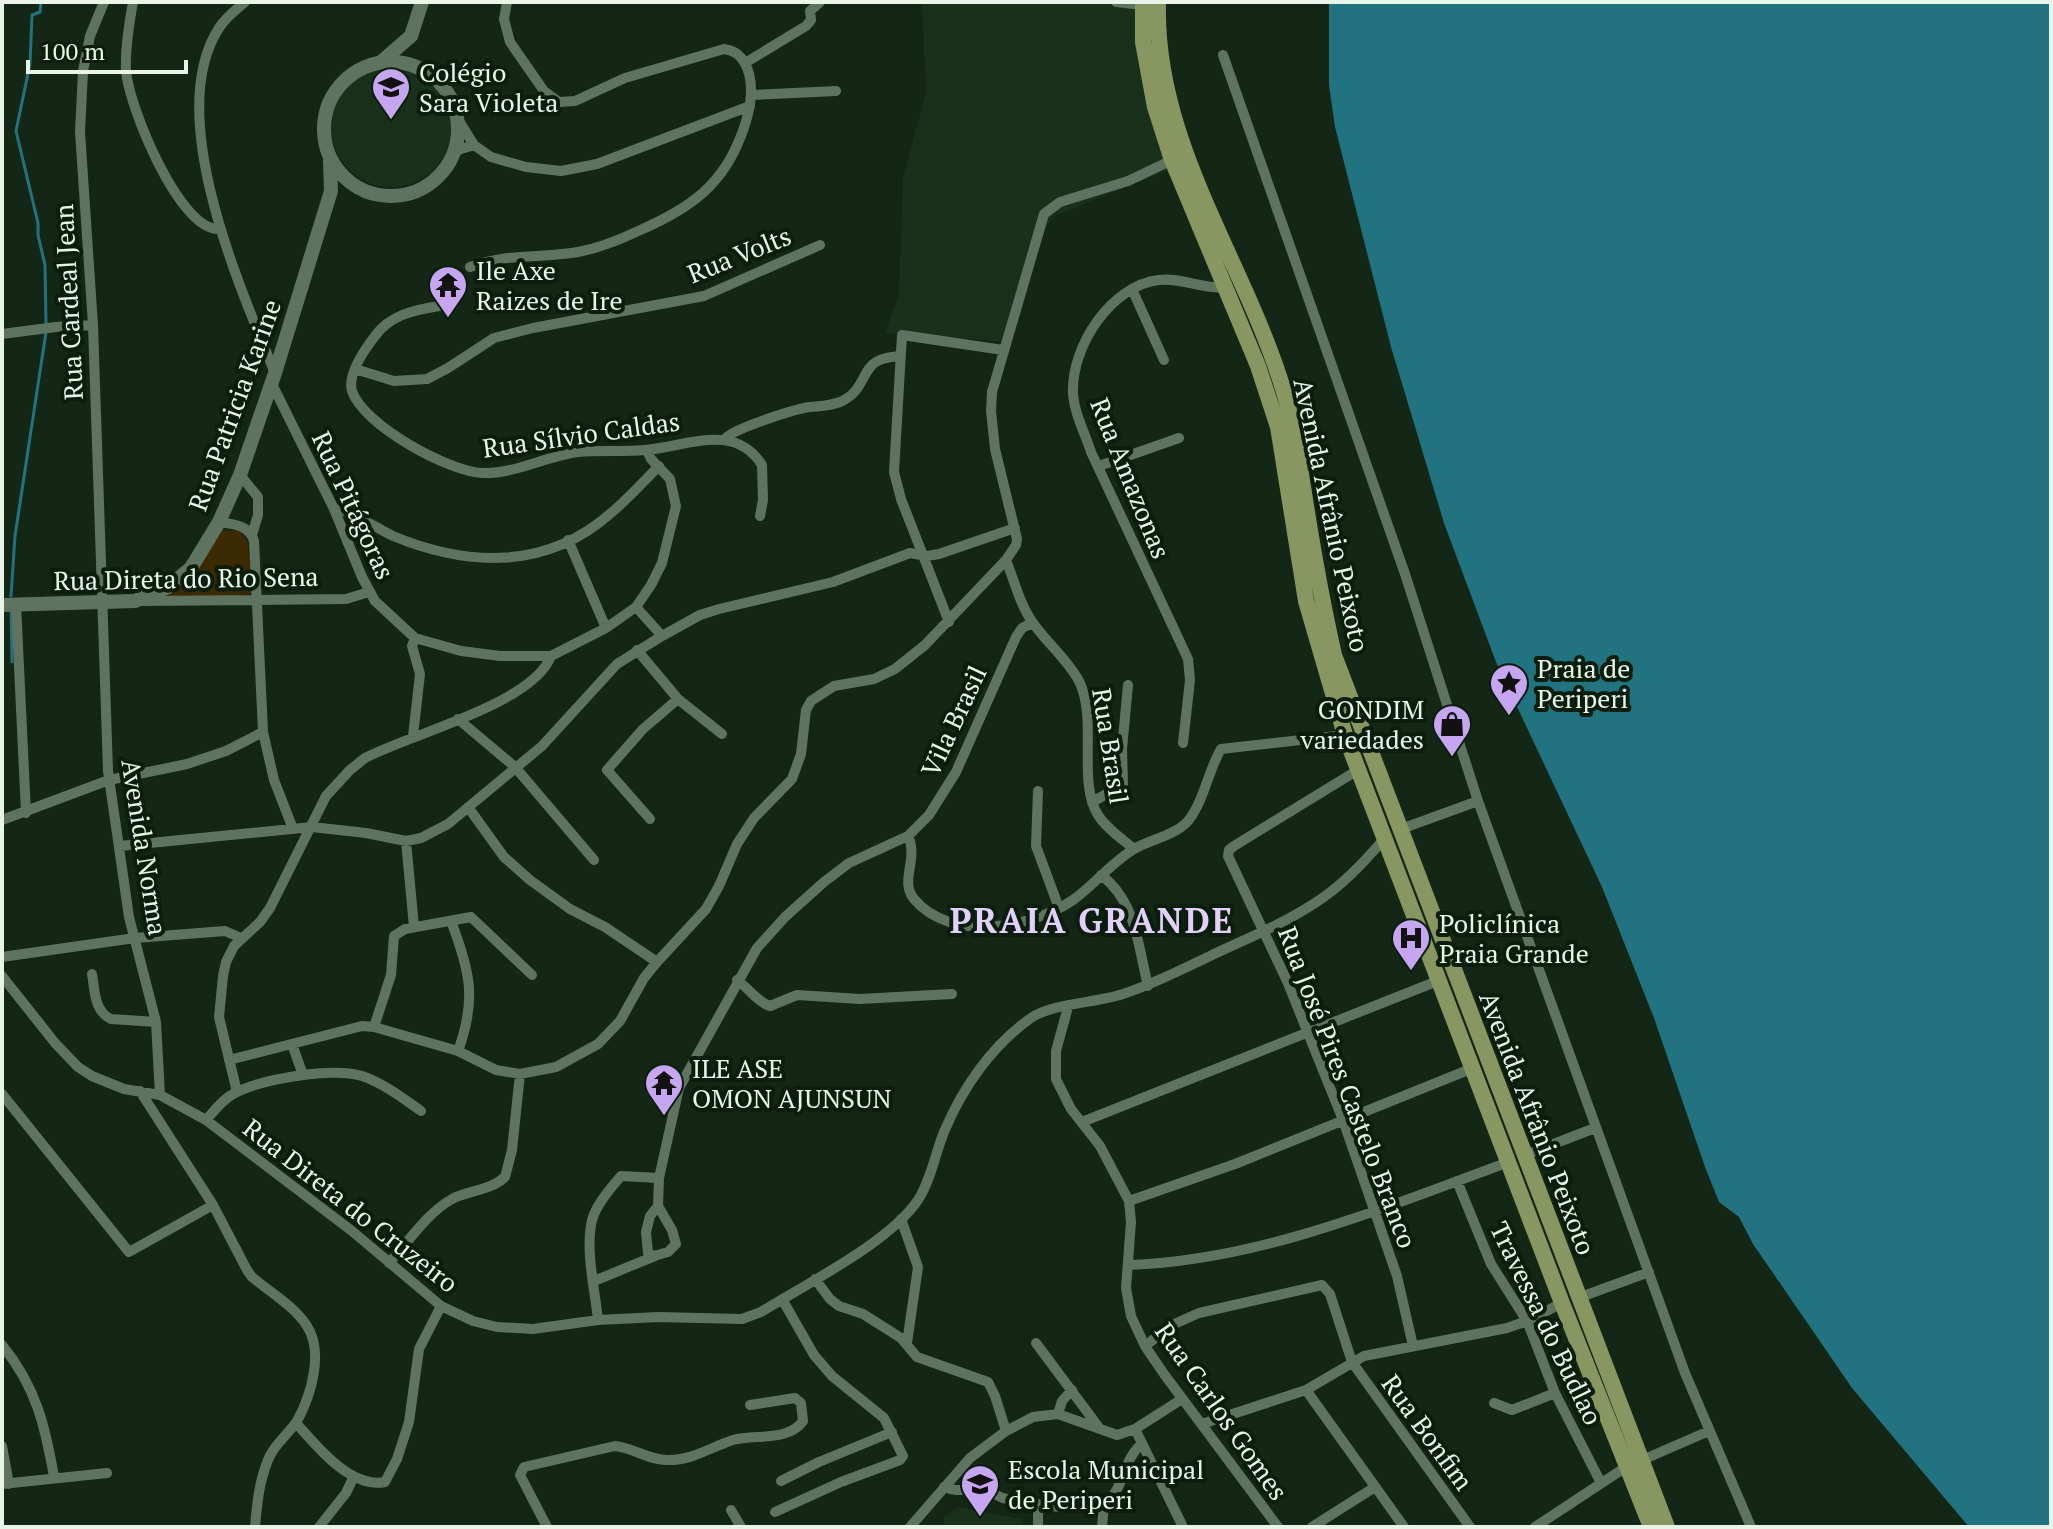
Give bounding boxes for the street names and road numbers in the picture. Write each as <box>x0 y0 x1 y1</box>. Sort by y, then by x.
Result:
street label: Rua Cardeal Jean <box>46 203 90 401</box>
street label: Rua Volts <box>682 218 796 290</box>
street label: Rua Patricia Karine <box>180 295 288 515</box>
street label: Avenida Afrânio Peixoto <box>1286 375 1378 655</box>
street label: Rua Amazonas <box>1083 393 1179 563</box>
street label: Rua Sílvio Caldas <box>480 403 682 465</box>
street label: Rua Pitágoras <box>305 426 403 584</box>
street label: Rua Direta do Rio Sena <box>53 559 319 597</box>
street label: Vila Brasil <box>912 660 994 782</box>
street label: Rua Brasil <box>1085 686 1137 806</box>
street label: Avenida Norma <box>114 757 176 937</box>
street label: Rua José Pires Castelo Branco <box>1271 921 1425 1253</box>
street label: Avenida Afrânio Peixoto <box>1472 987 1604 1259</box>
street label: Rua Direta do Cruzeiro <box>237 1110 465 1300</box>
street label: Travessa do Budlao <box>1483 1216 1611 1430</box>
street label: Rua Carlos Gomes <box>1148 1315 1296 1507</box>
street label: Rua Bonfim <box>1375 1367 1481 1497</box>

